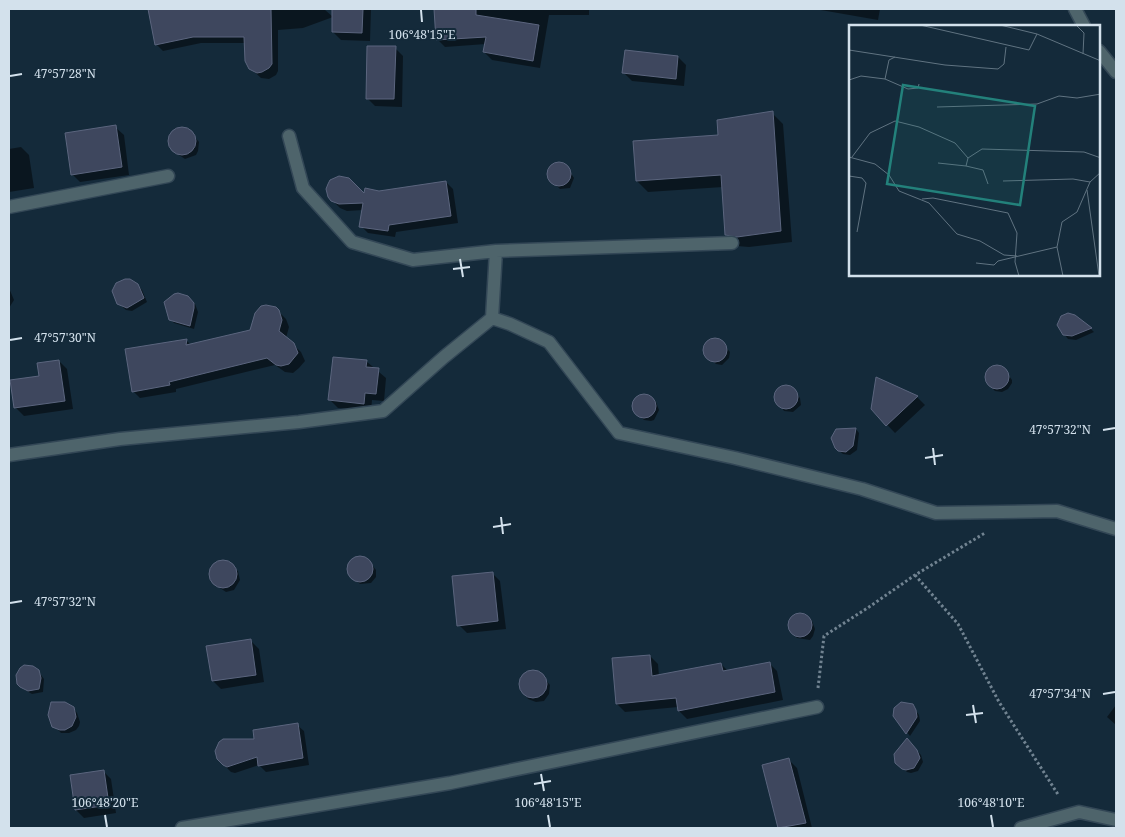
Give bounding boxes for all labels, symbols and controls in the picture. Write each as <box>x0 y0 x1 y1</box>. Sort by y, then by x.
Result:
inset map <box>849 25 1100 276</box>
text: 106°48'15"E <box>389 26 455 43</box>
text: 47°57'28"N <box>34 65 96 82</box>
text: 47°57'30"N <box>34 329 96 346</box>
text: 47°57'32"N <box>1029 421 1091 438</box>
text: 47°57'32"N <box>34 593 96 610</box>
text: 47°57'34"N <box>1029 685 1091 702</box>
text: 106°48'20"E <box>72 794 138 811</box>
text: 106°48'15"E <box>515 794 581 811</box>
text: 106°48'10"E <box>958 794 1024 811</box>

